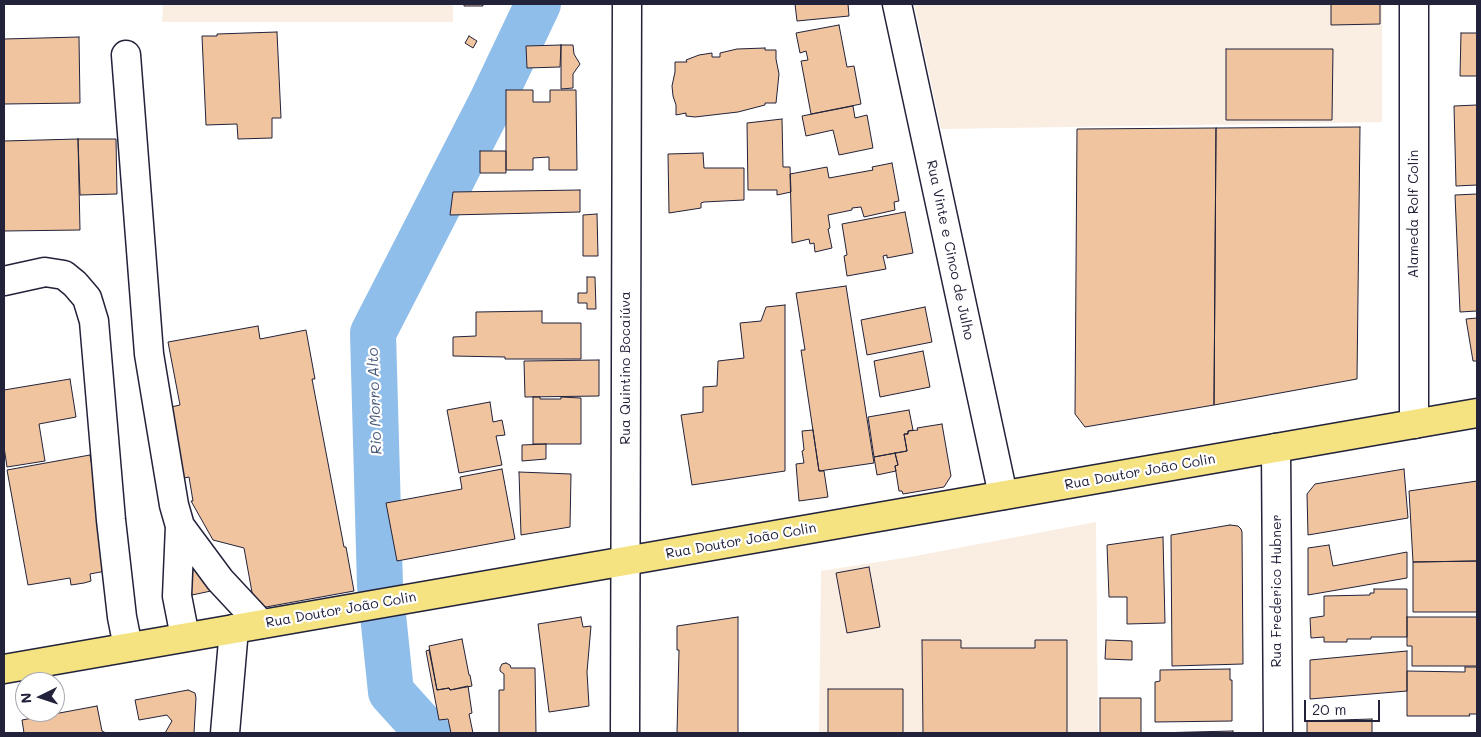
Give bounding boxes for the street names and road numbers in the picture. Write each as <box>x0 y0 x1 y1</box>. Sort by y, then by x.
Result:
street label: Alameda Rolf Colin <box>1406 150 1422 278</box>
street label: Rua Vinte e Cinco de Julho <box>923 159 977 341</box>
street label: Rua Quintino Bocaiúva <box>618 291 634 445</box>
street label: Rua Doutor João Colin <box>1063 450 1217 494</box>
street label: Rua Frederico Hubner <box>1269 514 1285 668</box>
street label: Rua Doutor João Colin <box>664 519 818 563</box>
street label: Rua Doutor João Colin <box>264 588 418 632</box>

